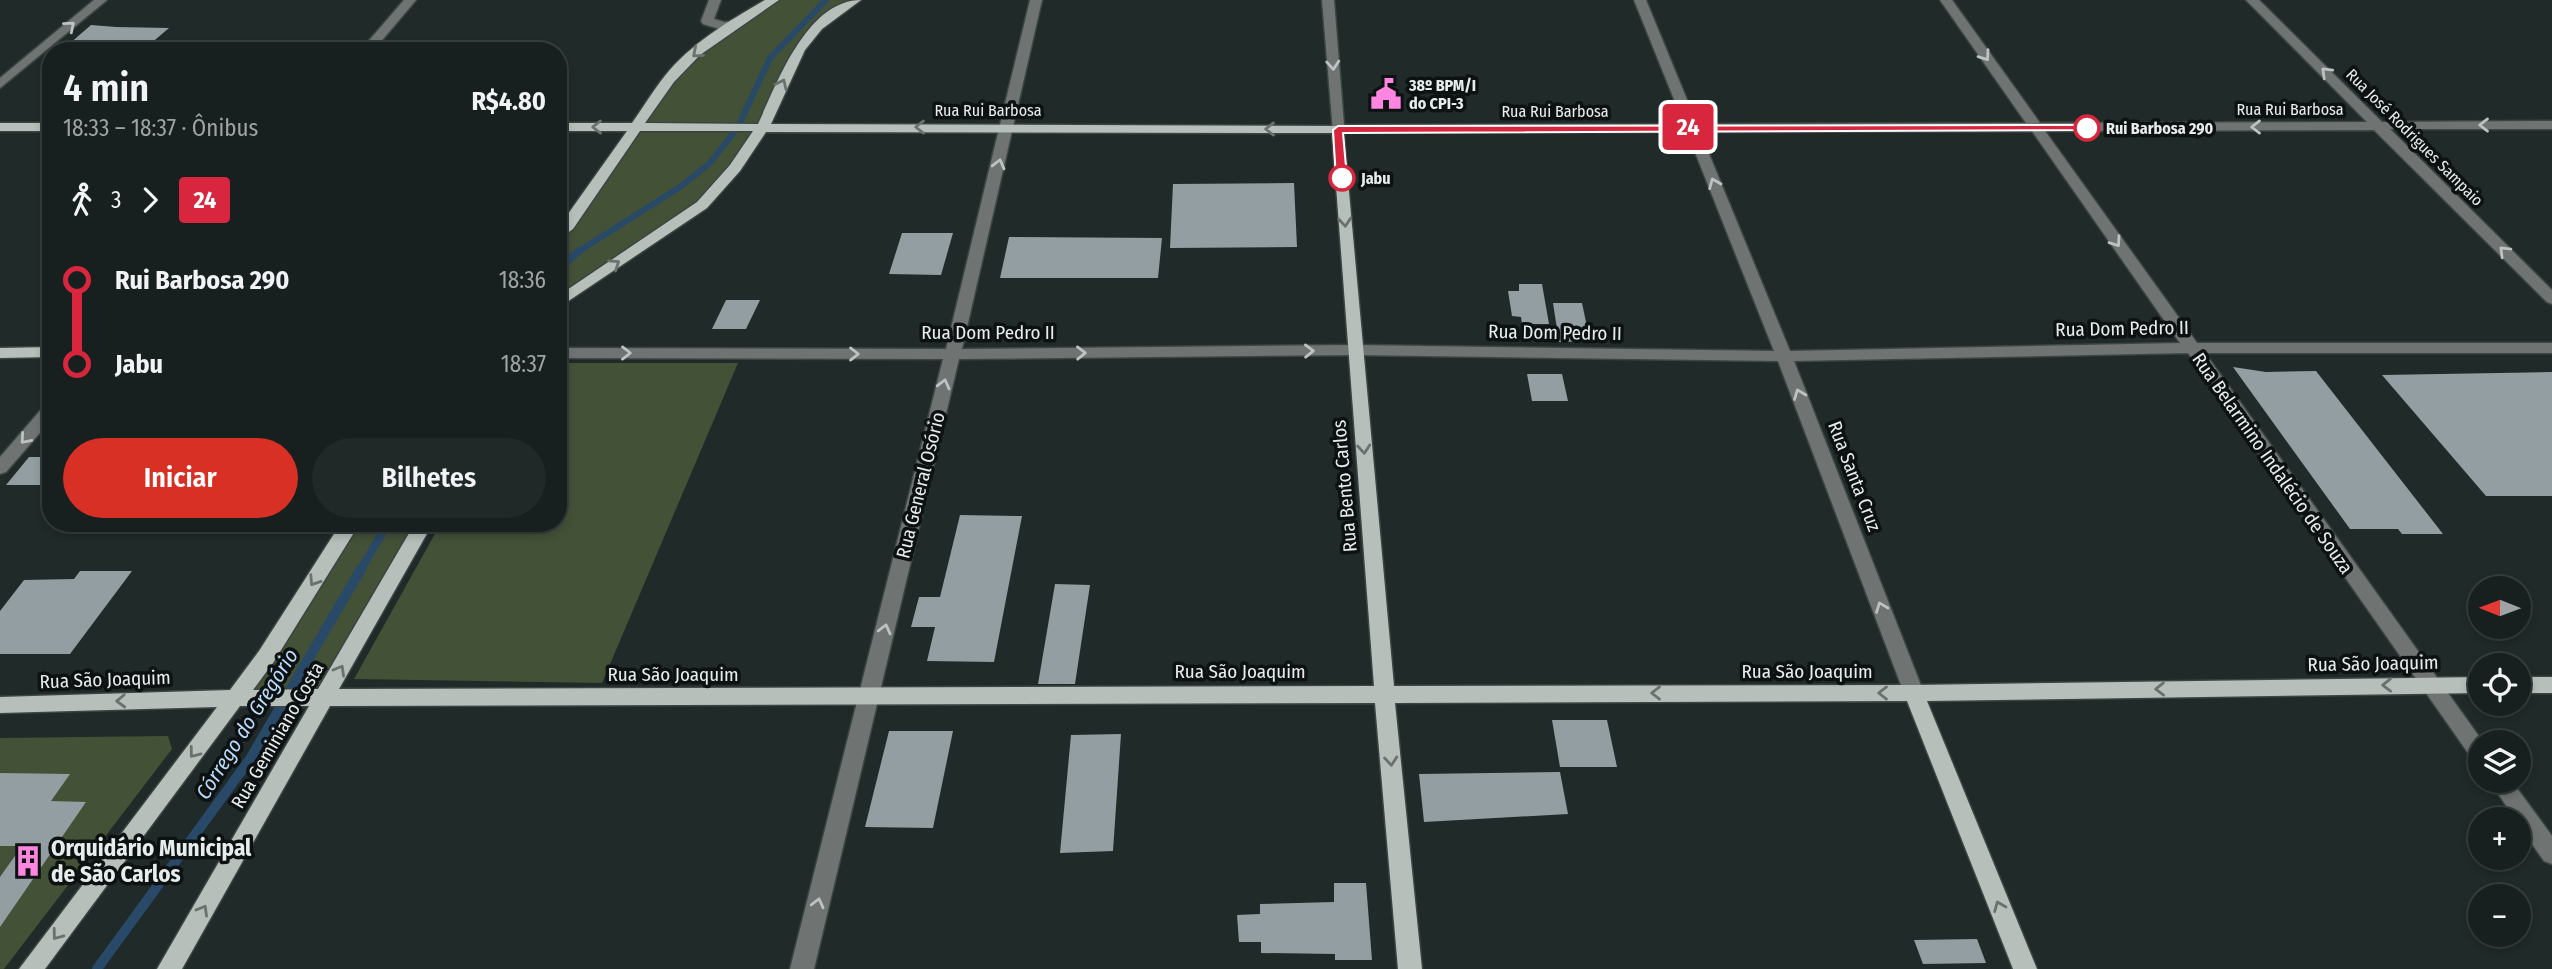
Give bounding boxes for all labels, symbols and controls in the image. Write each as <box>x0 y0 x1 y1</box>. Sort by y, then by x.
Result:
one-way arrow <box>61 22 74 34</box>
one-way arrow <box>692 45 705 57</box>
one-way arrow <box>1977 48 1989 61</box>
one-way arrow <box>1325 60 1340 71</box>
text: 4 min <box>63 65 149 111</box>
street label: Rua José Rodrigues Sampaio <box>2342 65 2487 210</box>
one-way arrow <box>2321 68 2334 81</box>
place label: 38º BPM/I do CPI-3 <box>1408 76 1476 113</box>
public building icon: 38º BPM/I do CPI-3 <box>1369 77 1403 111</box>
one-way arrow <box>774 79 788 91</box>
text: R$4.80 <box>471 86 546 117</box>
street label: Rua Rui Barbosa <box>2236 100 2344 119</box>
street label: Rua Rui Barbosa <box>934 101 1042 120</box>
street label: Rua Rui Barbosa <box>1501 102 1609 121</box>
line badge: 24 <box>1656 104 1720 150</box>
text: 24 <box>1677 113 1699 141</box>
text: 18:33 – 18:37 · Ônibus <box>63 114 258 142</box>
marker: Rui Barbosa 290 <box>2074 115 2100 141</box>
one-way arrow <box>2478 117 2489 133</box>
one-way arrow <box>591 119 602 135</box>
one-way arrow <box>914 119 924 135</box>
place label: Rui Barbosa 290 <box>2106 119 2214 138</box>
one-way arrow <box>2251 119 2262 134</box>
one-way arrow <box>1264 121 1274 137</box>
one-way arrow <box>990 158 1005 170</box>
marker: Jabu <box>1329 165 1355 191</box>
place label: Jabu <box>1360 169 1391 188</box>
one-way arrow <box>1709 178 1723 190</box>
icon: walk <box>63 181 101 219</box>
icon: forward <box>131 181 169 219</box>
text: 3 <box>111 186 121 214</box>
text: 24 <box>193 186 216 214</box>
one-way arrow <box>1337 217 1352 228</box>
one-way arrow <box>2108 234 2120 247</box>
one-way arrow <box>2499 246 2512 259</box>
one-way arrow <box>607 260 620 272</box>
text: Rui Barbosa 290 <box>115 265 289 296</box>
text: 18:36 <box>499 266 546 294</box>
street label: Rua Dom Pedro II <box>2055 316 2189 341</box>
street label: Rua Dom Pedro II <box>1488 320 1622 345</box>
street label: Rua Dom Pedro II <box>921 321 1055 344</box>
one-way arrow <box>1304 343 1315 358</box>
one-way arrow <box>622 345 632 361</box>
one-way arrow <box>1077 345 1087 361</box>
one-way arrow <box>849 346 860 362</box>
street label: Rua Belarmino Indalécio de Souza <box>2187 348 2358 578</box>
text: Jabu <box>115 349 163 380</box>
text: 18:37 <box>501 350 546 378</box>
one-way arrow <box>936 378 950 390</box>
one-way arrow <box>1794 389 1808 401</box>
street label: Rua General Osório <box>891 410 950 561</box>
street label: Rua Santa Cruz <box>1823 418 1886 535</box>
street label: Rua Bento Carlos <box>1327 419 1362 553</box>
one-way arrow <box>21 431 33 444</box>
button: Iniciar <box>63 438 298 518</box>
button: Bilhetes <box>312 438 546 518</box>
one-way arrow <box>1356 443 1371 454</box>
one-way arrow <box>310 573 323 586</box>
north arrow <box>2468 576 2530 639</box>
map controls <box>2468 576 2531 947</box>
one-way arrow <box>1875 601 1889 613</box>
one-way arrow <box>876 623 891 635</box>
water label: Córrego do Gregório <box>190 644 304 804</box>
street label: Rua São Joaquim <box>2307 651 2439 676</box>
button: locate <box>2468 653 2531 716</box>
street label: Rua Geminiano Costa <box>226 658 329 812</box>
street label: Rua São Joaquim <box>1174 660 1306 683</box>
street label: Rua São Joaquim <box>1741 660 1873 683</box>
street label: Rua São Joaquim <box>607 663 739 686</box>
one-way arrow <box>332 665 345 677</box>
street label: Rua São Joaquim <box>39 666 171 693</box>
one-way arrow <box>2381 678 2392 693</box>
one-way arrow <box>2154 681 2164 697</box>
one-way arrow <box>1650 685 1660 701</box>
one-way arrow <box>1877 685 1888 701</box>
one-way arrow <box>115 694 126 709</box>
button: layers <box>2468 730 2531 793</box>
one-way arrow <box>189 745 202 758</box>
one-way arrow <box>1383 756 1398 767</box>
button: + <box>2468 807 2531 870</box>
place label: Orquidário Municipal de São Carlos <box>51 834 252 888</box>
building icon: Orquidário Municipal de São Carlos <box>11 844 45 878</box>
button: − <box>2468 884 2531 947</box>
one-way arrow <box>810 897 824 909</box>
one-way arrow <box>1994 900 2008 912</box>
one-way arrow <box>194 904 207 917</box>
one-way arrow <box>53 927 65 940</box>

